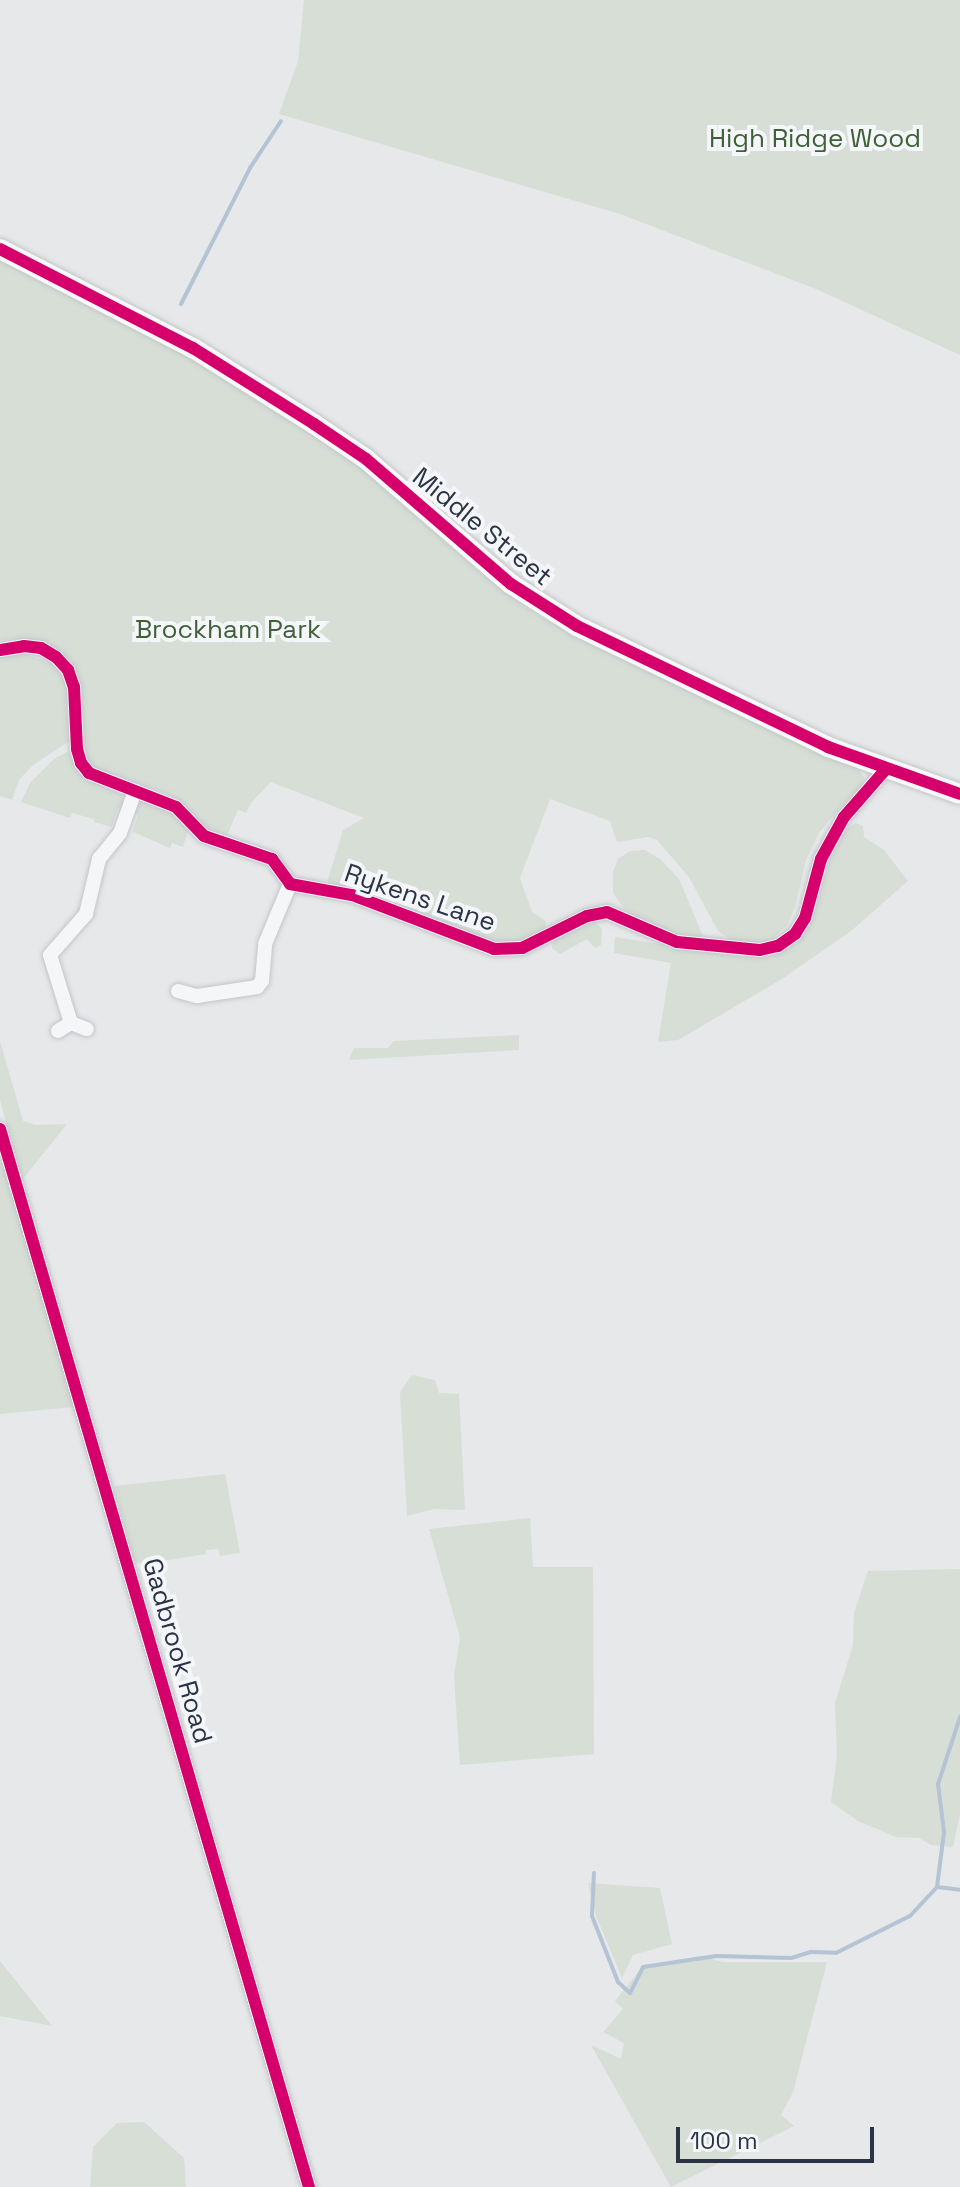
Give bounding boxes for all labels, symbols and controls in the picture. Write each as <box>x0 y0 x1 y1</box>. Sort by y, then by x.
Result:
park label: High Ridge Wood <box>709 123 921 155</box>
street label: Middle Street <box>406 461 558 593</box>
park label: Brockham Park <box>135 614 321 646</box>
street label: Rykens Lane <box>340 858 500 938</box>
street label: Gadbrook Road <box>136 1555 218 1747</box>
scale bar <box>680 2111 878 2161</box>
text: 100 m <box>690 2125 758 2156</box>

